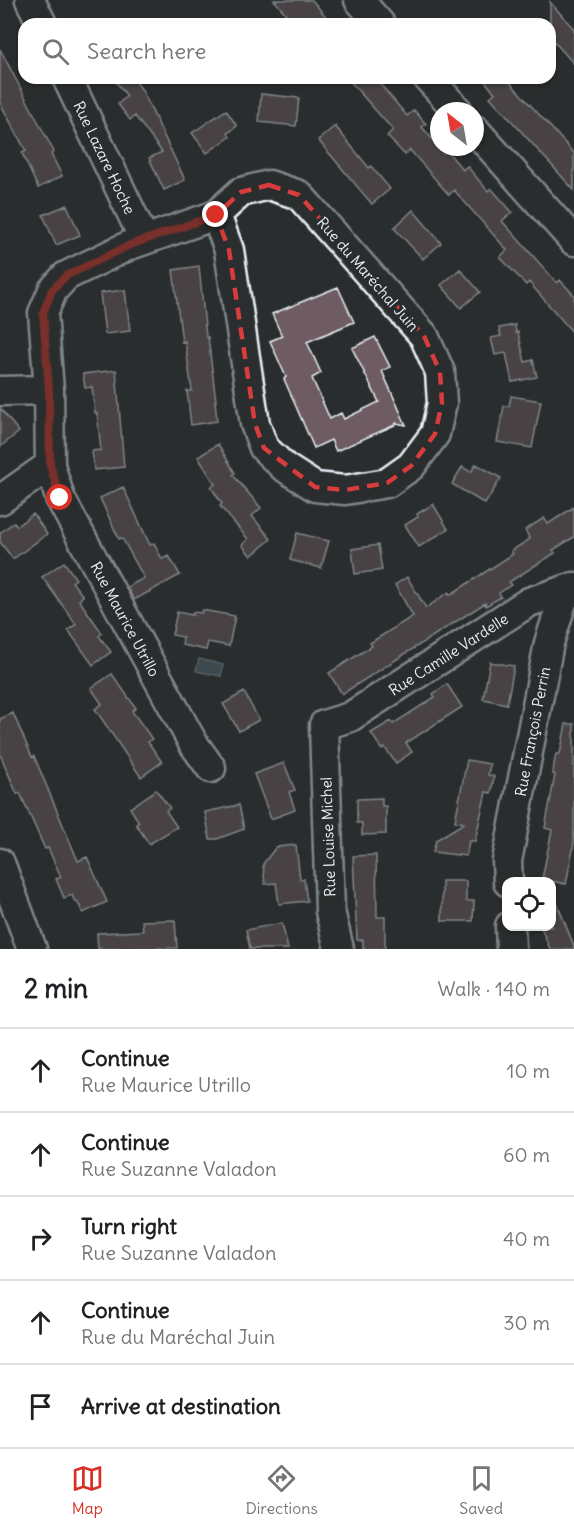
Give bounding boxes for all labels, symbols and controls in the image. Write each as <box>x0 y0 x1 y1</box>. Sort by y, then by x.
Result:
search box <box>18 18 556 84</box>
icon: search <box>39 35 72 68</box>
text: Search here <box>87 37 206 65</box>
street label: Rue Lazare Hoche <box>70 98 140 217</box>
north arrow <box>430 102 484 156</box>
route end <box>202 201 228 227</box>
street label: Rue du Maréchal Juin <box>313 213 423 335</box>
route start <box>46 484 72 510</box>
street label: Rue Maurice Utrillo <box>87 558 164 679</box>
street label: Rue Camille Vardelle <box>385 609 511 699</box>
street label: Rue François Perrin <box>510 665 554 798</box>
street label: Rue Louise Michel <box>316 777 340 897</box>
map controls <box>502 877 556 931</box>
button: locate <box>502 877 556 931</box>
text: 2 min <box>24 972 88 1005</box>
text: Walk · 140 m <box>437 976 550 1001</box>
text: Continue <box>81 1044 170 1072</box>
icon: ahead <box>24 1054 57 1087</box>
text: 10 m <box>507 1058 550 1083</box>
text: Rue Maurice Utrillo <box>81 1072 251 1097</box>
text: Continue <box>81 1128 170 1156</box>
icon: ahead <box>24 1138 57 1171</box>
text: 60 m <box>503 1142 550 1167</box>
text: Rue Suzanne Valadon <box>81 1156 277 1181</box>
text: Turn right <box>81 1212 177 1240</box>
icon: right <box>24 1222 57 1255</box>
text: 40 m <box>503 1226 550 1251</box>
text: Rue Suzanne Valadon <box>81 1240 277 1265</box>
text: Continue <box>81 1296 170 1324</box>
icon: ahead <box>24 1306 57 1339</box>
text: 30 m <box>503 1310 550 1335</box>
text: Rue du Maréchal Juin <box>81 1324 275 1349</box>
icon: arrive <box>24 1390 57 1423</box>
text: Arrive at destination <box>81 1392 281 1420</box>
tab: Map <box>71 1462 104 1518</box>
tab: Directions <box>245 1462 318 1518</box>
tab: Saved <box>459 1462 503 1518</box>

